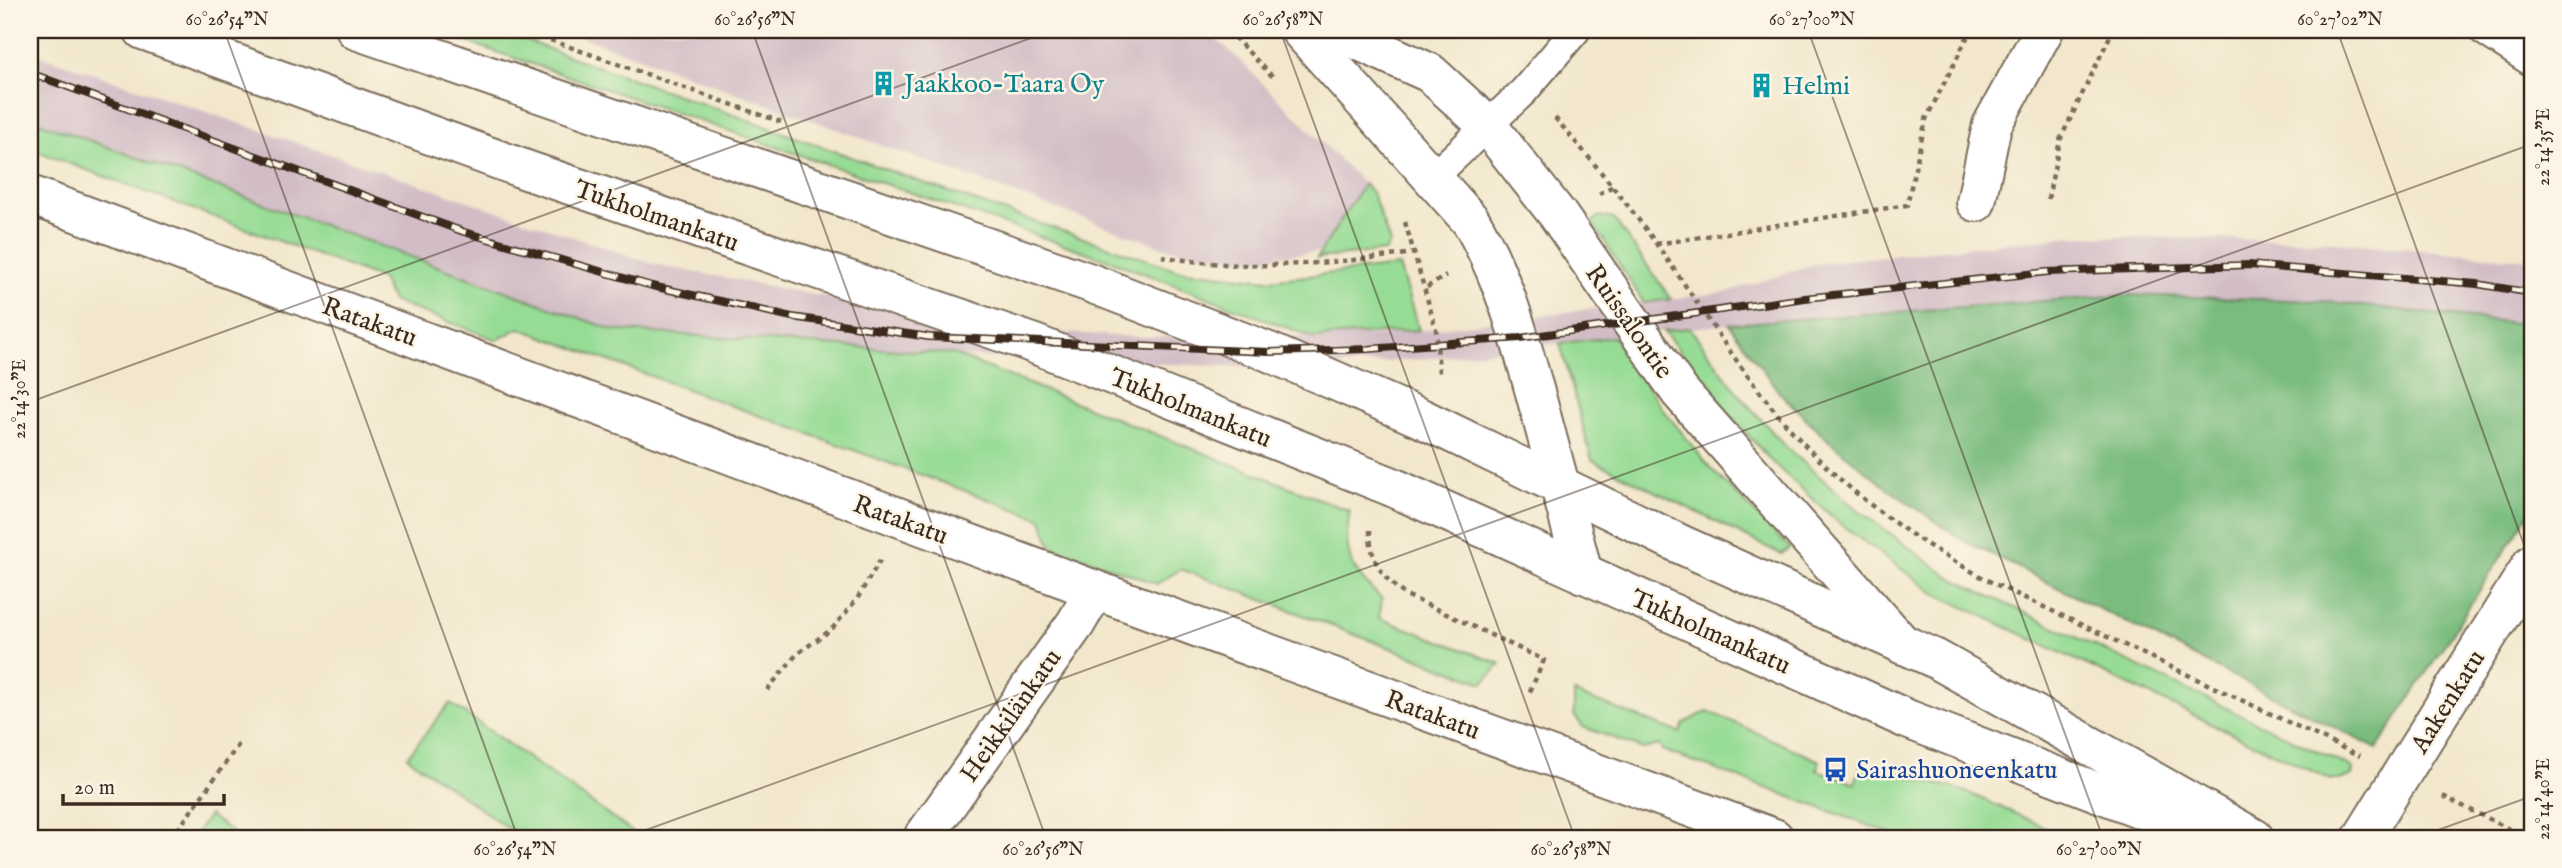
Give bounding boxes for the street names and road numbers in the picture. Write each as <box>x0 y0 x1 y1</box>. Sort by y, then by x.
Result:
street label: Tukholmankatu <box>570 173 743 260</box>
street label: Ruissalontie <box>1577 258 1680 385</box>
street label: Ratakatu <box>318 290 421 355</box>
street label: Tukholmankatu <box>1105 361 1276 456</box>
street label: Ratakatu <box>849 488 952 553</box>
street label: Tukholmankatu <box>1625 582 1795 682</box>
street label: Heikkilänkatu <box>953 643 1069 789</box>
street label: Aakenkatu <box>2403 644 2493 761</box>
street label: Ratakatu <box>1381 683 1484 748</box>

